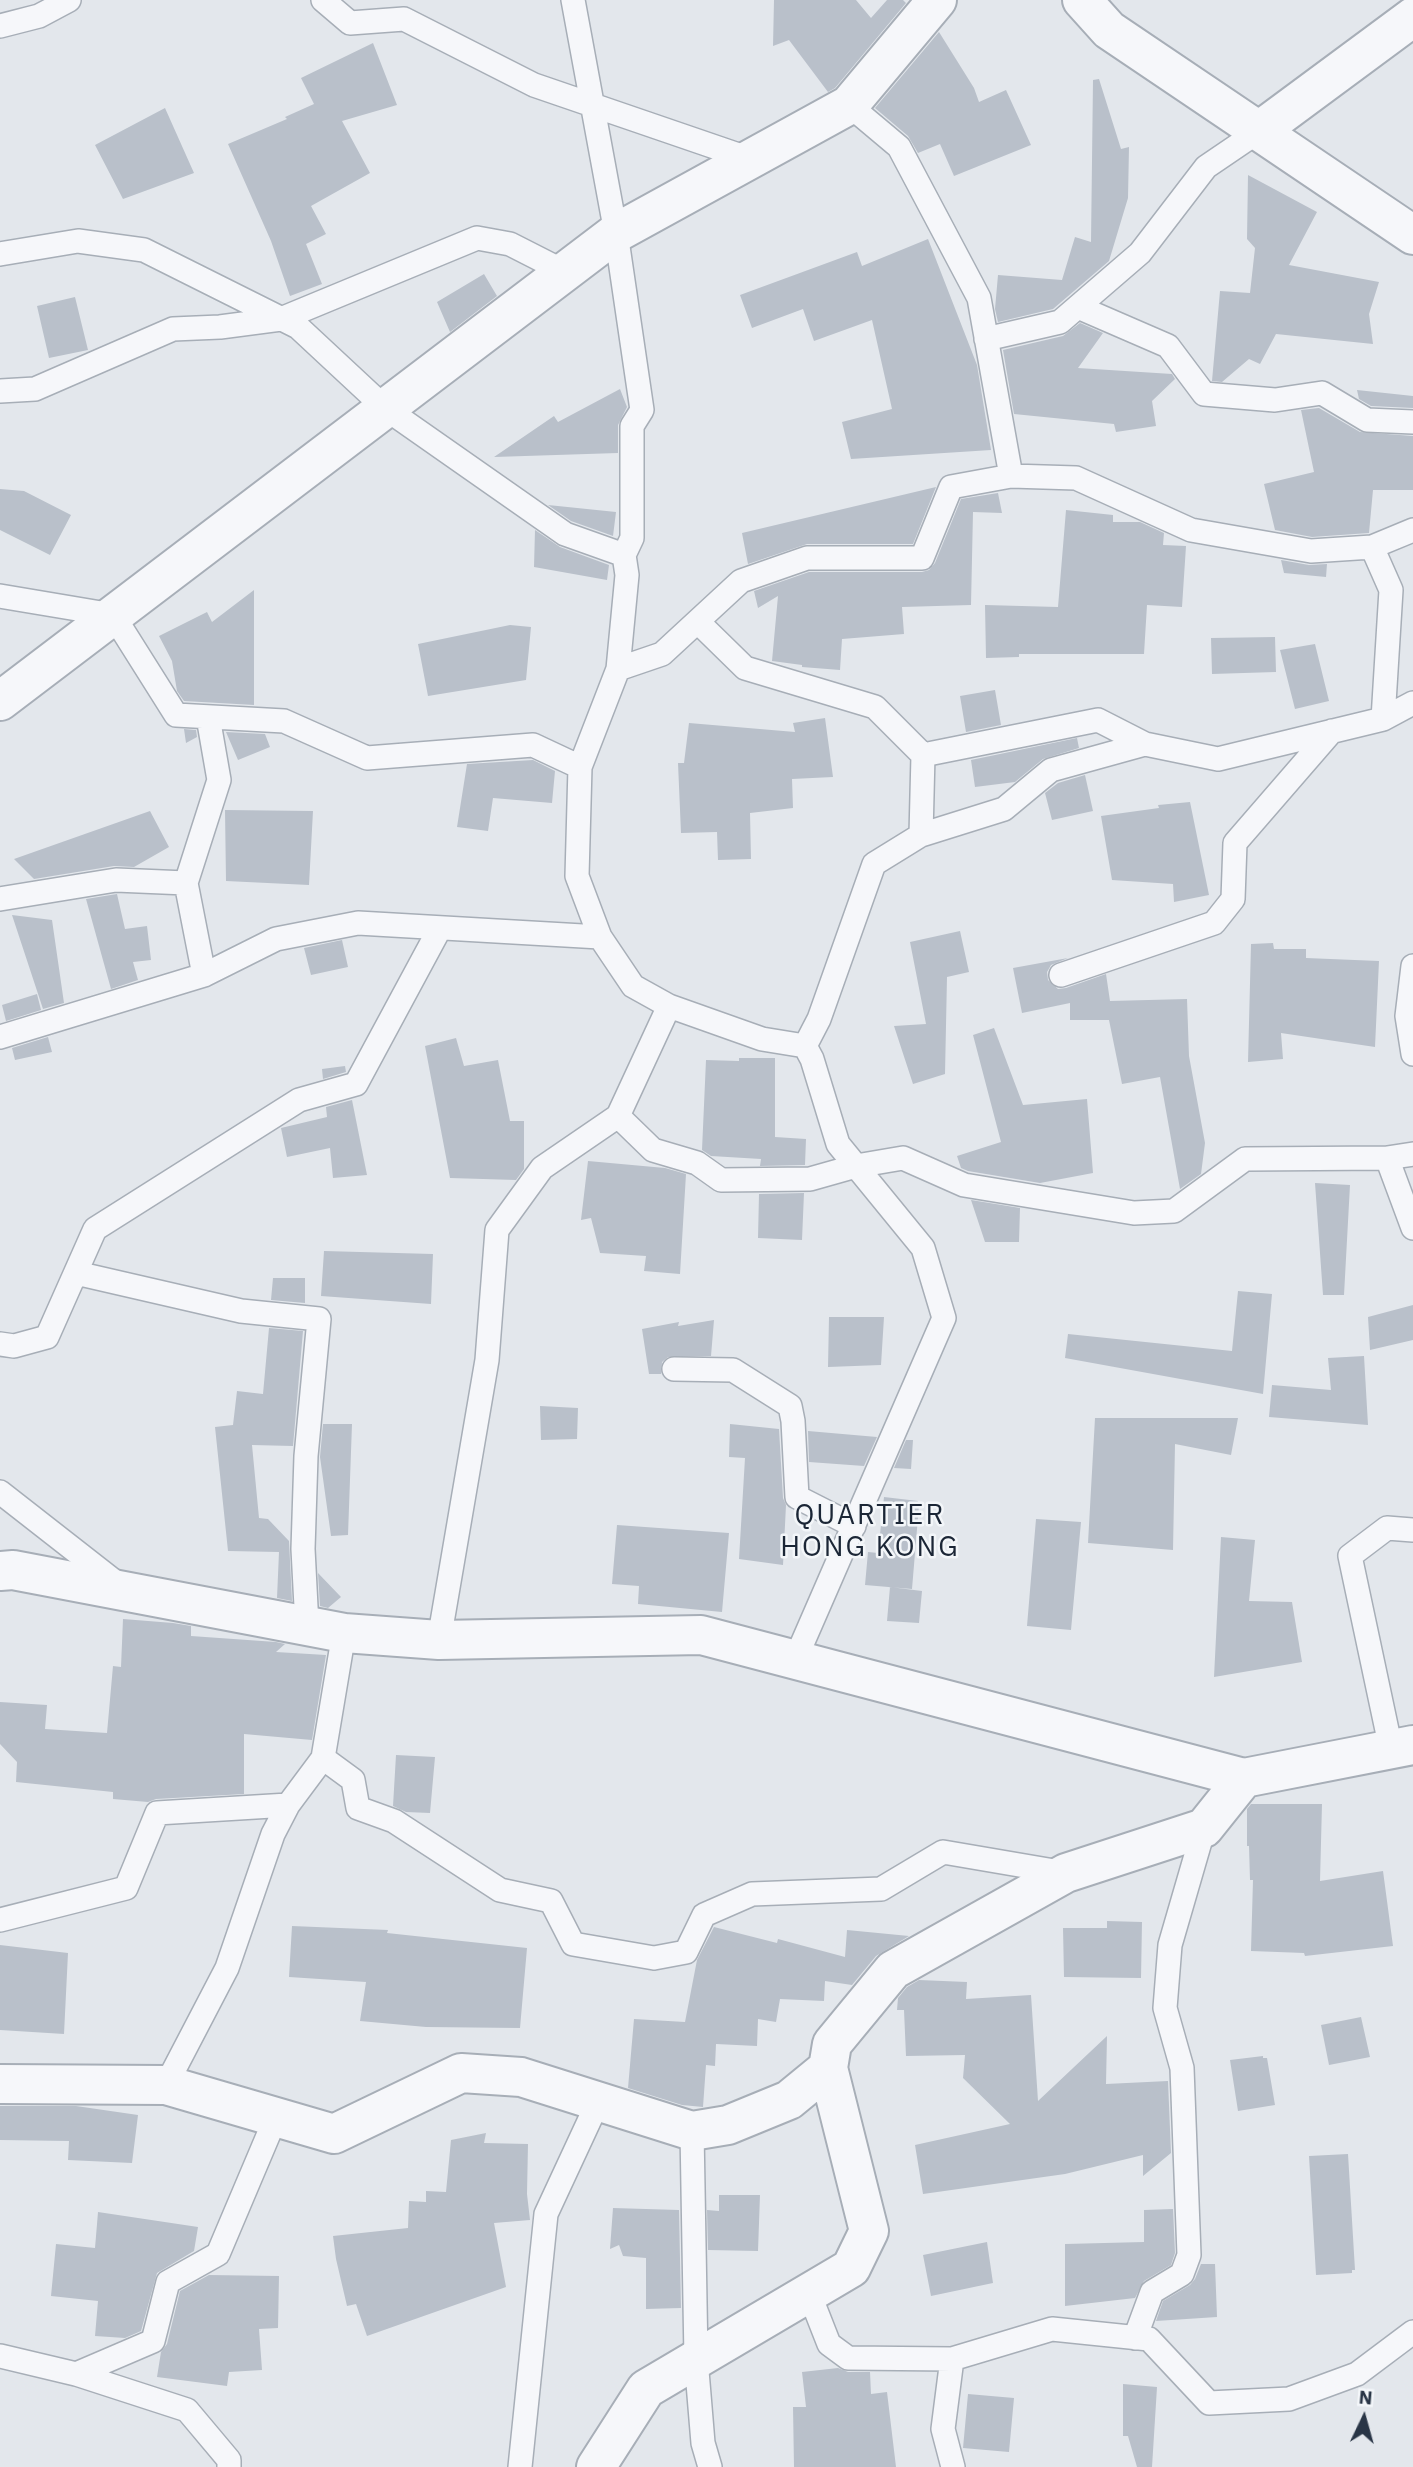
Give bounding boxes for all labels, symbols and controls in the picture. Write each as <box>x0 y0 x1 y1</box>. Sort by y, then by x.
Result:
district label: QUARTIER HONG KONG <box>781 1499 959 1565</box>
north arrow <box>1329 2383 1399 2453</box>
text: N <box>1358 2385 1374 2410</box>

